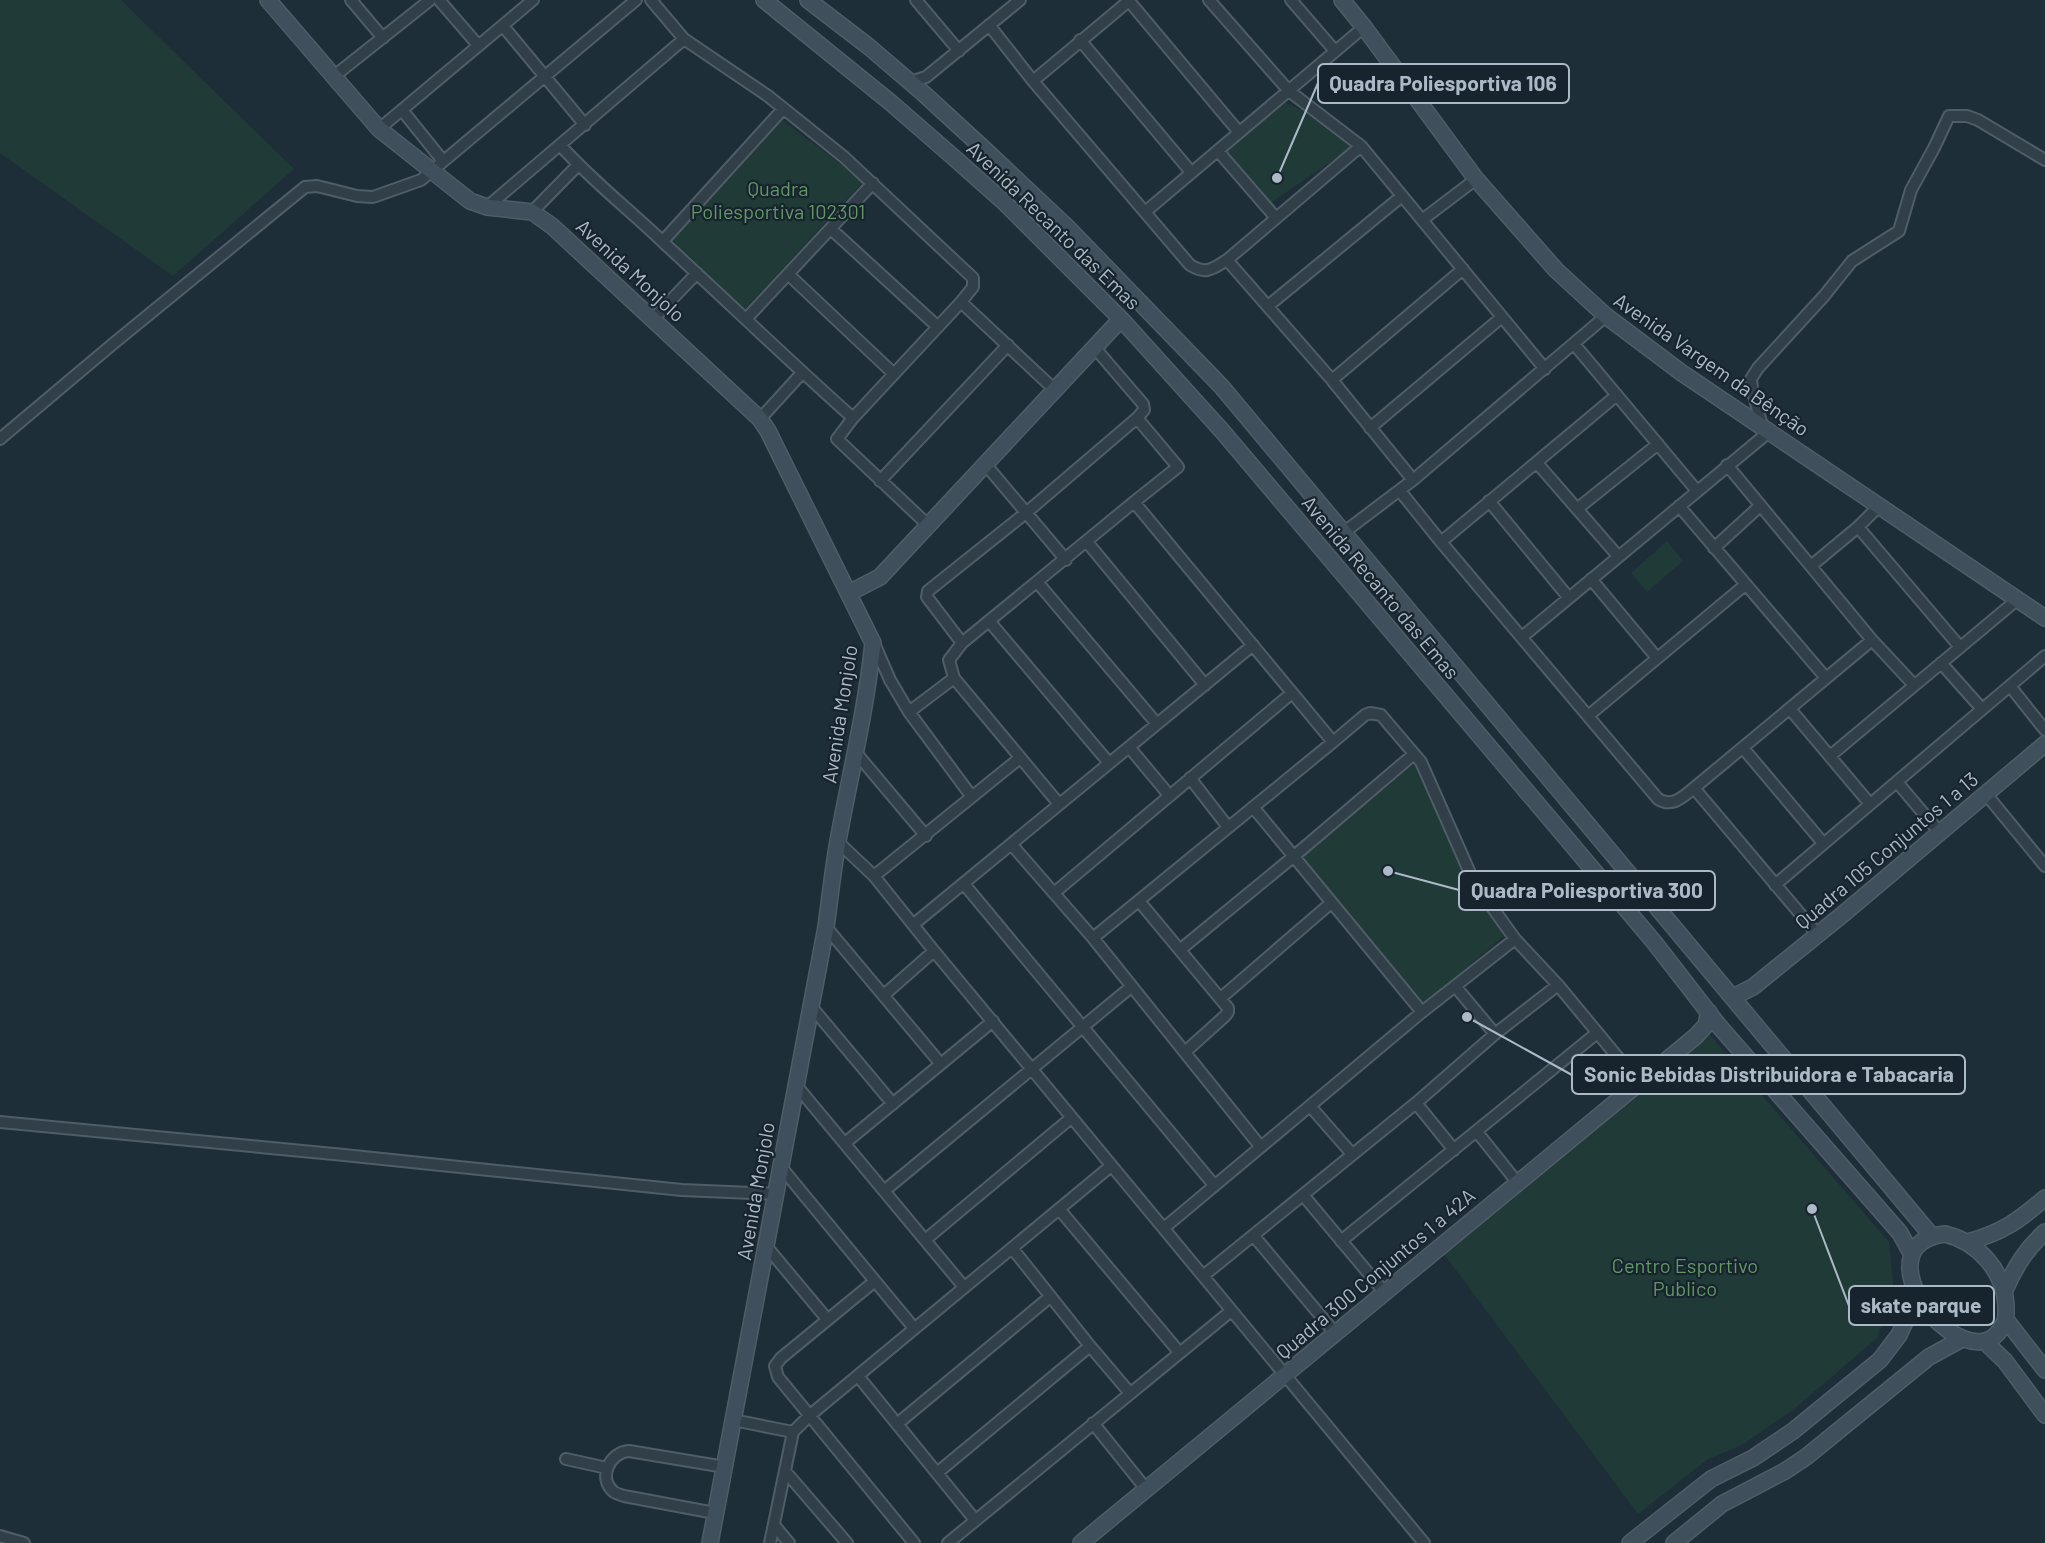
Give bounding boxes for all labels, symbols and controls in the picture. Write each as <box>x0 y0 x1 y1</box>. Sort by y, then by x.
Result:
callout: Quadra Poliesportiva 106 <box>1318 64 1569 103</box>
text: Quadra Poliesportiva 106 <box>1329 70 1557 95</box>
street label: Avenida Recanto das Emas <box>962 136 1146 314</box>
park label: Quadra Poliesportiva 102301 <box>691 176 865 223</box>
street label: Avenida Monjolo <box>572 214 690 326</box>
street label: Avenida Vargem da Bênção <box>1610 287 1814 441</box>
street label: Avenida Recanto das Emas <box>1297 491 1465 683</box>
street label: Avenida Monjolo <box>816 643 862 785</box>
street label: Quadra 105 Conjuntos 1 a 13 <box>1790 766 1982 934</box>
callout: Quadra Poliesportiva 300 <box>1459 871 1715 910</box>
text: Quadra Poliesportiva 300 <box>1471 877 1703 902</box>
callout: Sonic Bebidas Distribuidora e Tabacaria <box>1572 1055 1965 1094</box>
text: Sonic Bebidas Distribuidora e Tabacaria <box>1584 1061 1954 1086</box>
street label: Avenida Monjolo <box>731 1120 779 1262</box>
street label: Quadra 300 Conjuntos 1 a 42A <box>1271 1183 1479 1363</box>
park label: Centro Esportivo Publico <box>1612 1253 1758 1300</box>
callout: skate parque <box>1849 1286 1994 1325</box>
text: skate parque <box>1860 1292 1982 1317</box>

